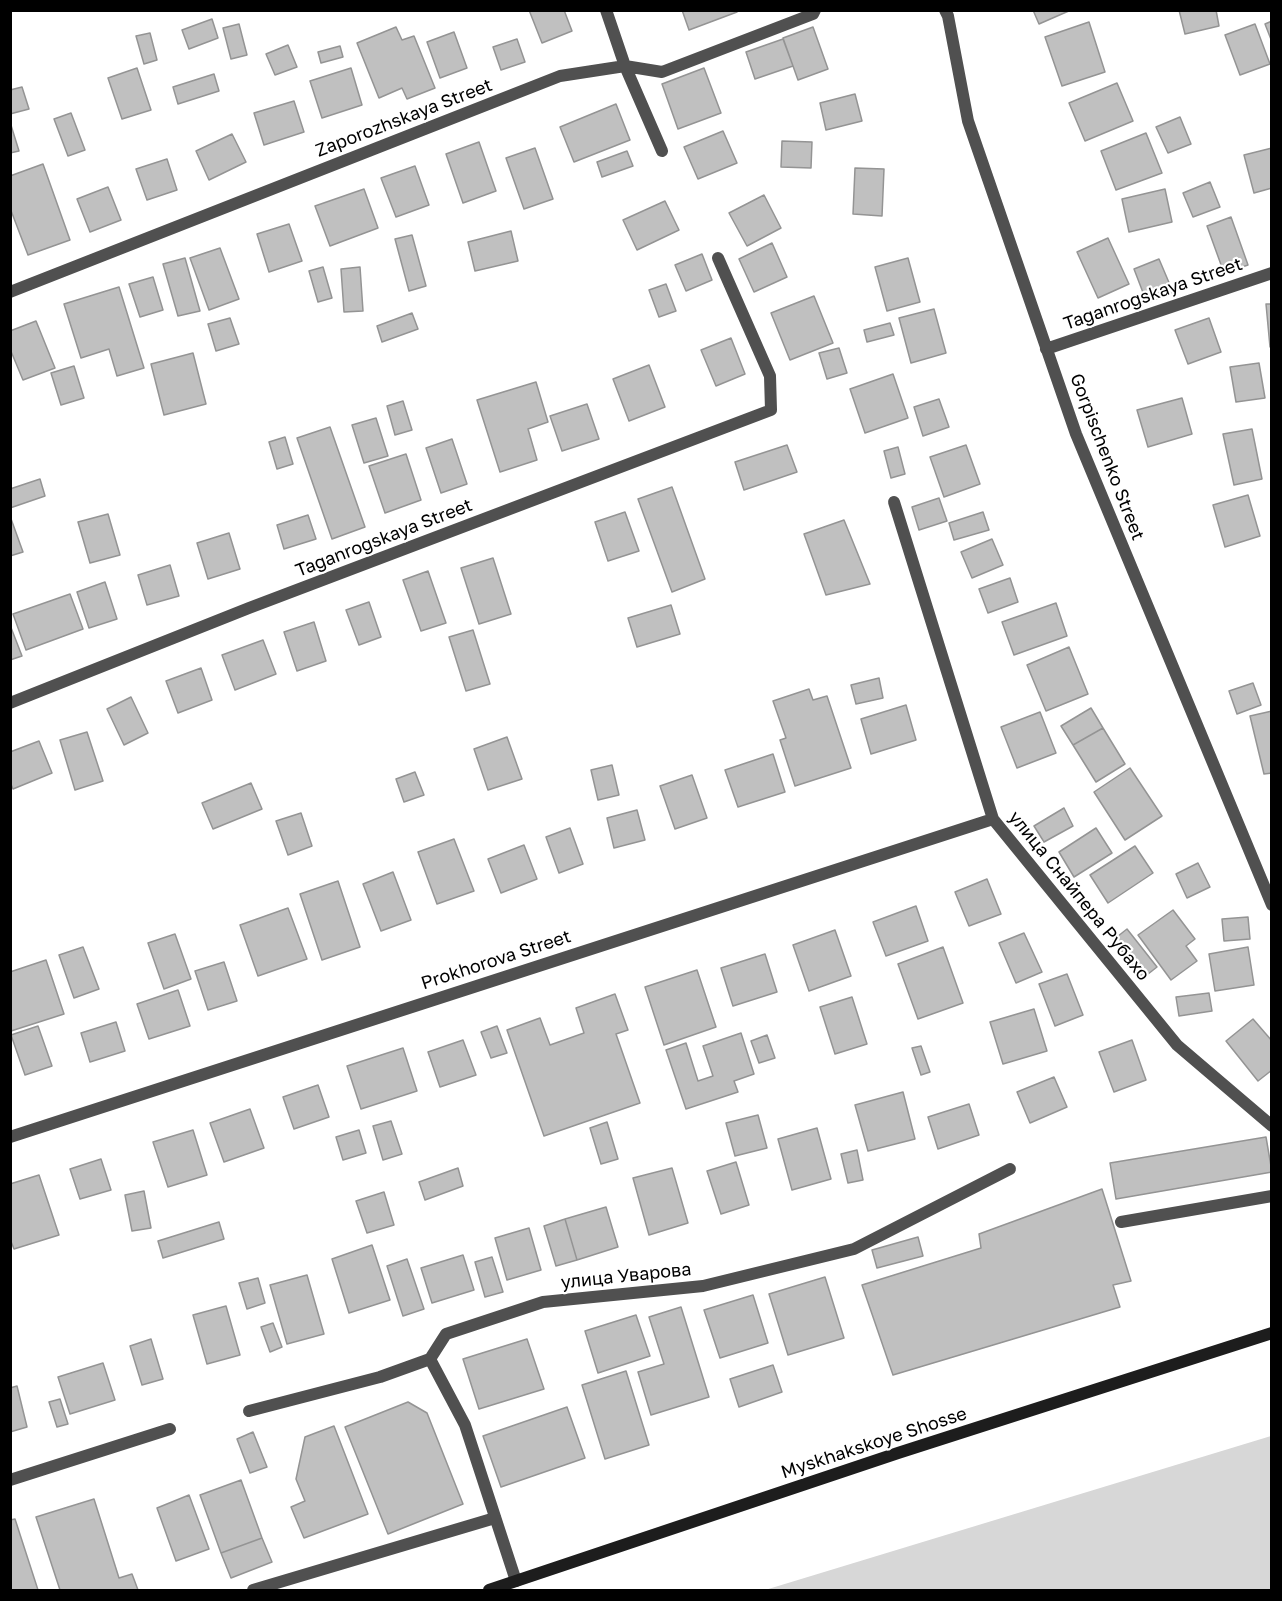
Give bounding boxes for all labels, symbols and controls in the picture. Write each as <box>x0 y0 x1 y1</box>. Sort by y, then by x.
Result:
street label: Zaporozhskaya Street <box>313 74 495 162</box>
street label: Taganrogskaya Street <box>1061 253 1245 335</box>
street label: Gorpischenko Street <box>1065 371 1149 543</box>
street label: Taganrogskaya Street <box>293 494 475 582</box>
street label: улица Снайпера Рубахо <box>1004 807 1154 985</box>
street label: Prokhorova Street <box>418 926 574 994</box>
street label: улица Уварова <box>560 1258 692 1294</box>
street label: Myskhakskoye Shosse <box>778 1403 970 1483</box>

